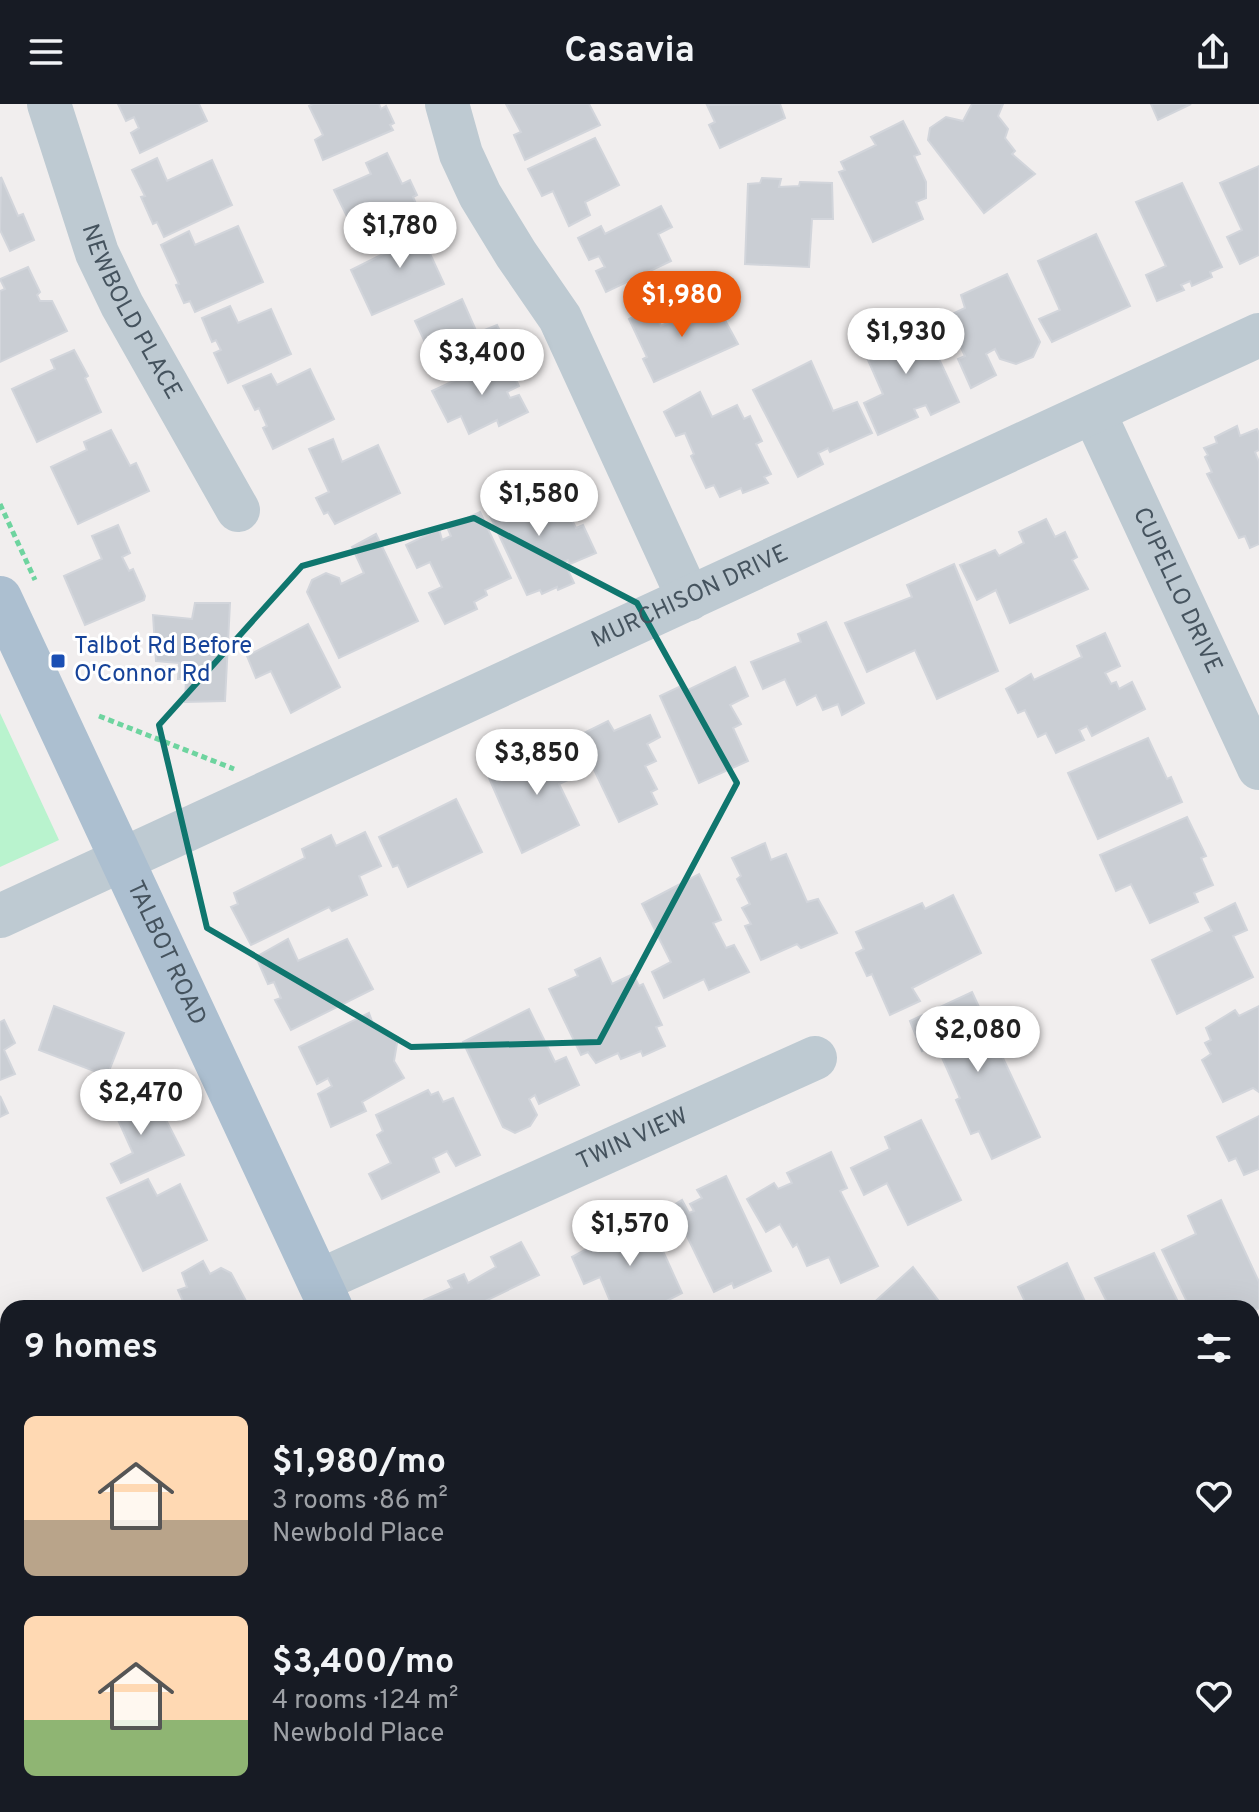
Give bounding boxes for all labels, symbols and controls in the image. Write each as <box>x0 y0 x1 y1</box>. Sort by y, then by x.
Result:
text: Casavia <box>564 29 695 75</box>
icon: menu <box>24 30 68 74</box>
icon: share <box>1191 30 1235 74</box>
pin: $1,780 <box>335 202 465 270</box>
text: $1,780 <box>362 211 438 244</box>
street label: NEWBOLD PLACE <box>74 221 188 405</box>
pin: $1,980 <box>617 271 747 339</box>
text: $1,980 <box>641 280 723 313</box>
pin: $1,930 <box>841 308 971 376</box>
text: $1,930 <box>865 317 947 350</box>
pin: $3,400 <box>417 329 547 397</box>
text: $3,400 <box>438 338 526 371</box>
pin: $1,580 <box>474 470 604 538</box>
text: $1,580 <box>498 479 580 512</box>
street label: CUPELLO DRIVE <box>1125 503 1228 679</box>
street label: MURCHISON DRIVE <box>587 539 793 656</box>
place label: Talbot Rd Before O'Connor Rd <box>74 632 252 690</box>
marker: Talbot Rd Before O'Connor Rd <box>49 652 67 670</box>
pin: $3,850 <box>472 729 602 797</box>
text: $3,850 <box>494 738 580 771</box>
street label: TALBOT ROAD <box>119 876 212 1030</box>
pin: $2,080 <box>913 1006 1043 1074</box>
text: $2,080 <box>934 1015 1022 1048</box>
pin: $2,470 <box>76 1069 206 1137</box>
text: $2,470 <box>98 1078 184 1111</box>
street label: TWIN VIEW <box>572 1102 693 1178</box>
pin: $1,570 <box>565 1200 695 1268</box>
text: $1,570 <box>590 1209 670 1242</box>
icon: filters <box>1192 1326 1236 1370</box>
text: 9 homes <box>24 1327 158 1370</box>
text: $1,980/mo <box>272 1442 446 1485</box>
icon: home <box>88 1448 184 1544</box>
icon: heart <box>1192 1474 1236 1518</box>
text: 3 rooms · 86 m² <box>272 1485 448 1518</box>
text: Newbold Place <box>272 1518 444 1551</box>
text: $3,400/mo <box>272 1642 454 1685</box>
icon: home <box>88 1648 184 1744</box>
icon: heart <box>1192 1674 1236 1718</box>
text: 4 rooms · 124 m² <box>272 1685 459 1718</box>
text: Newbold Place <box>272 1718 444 1751</box>

